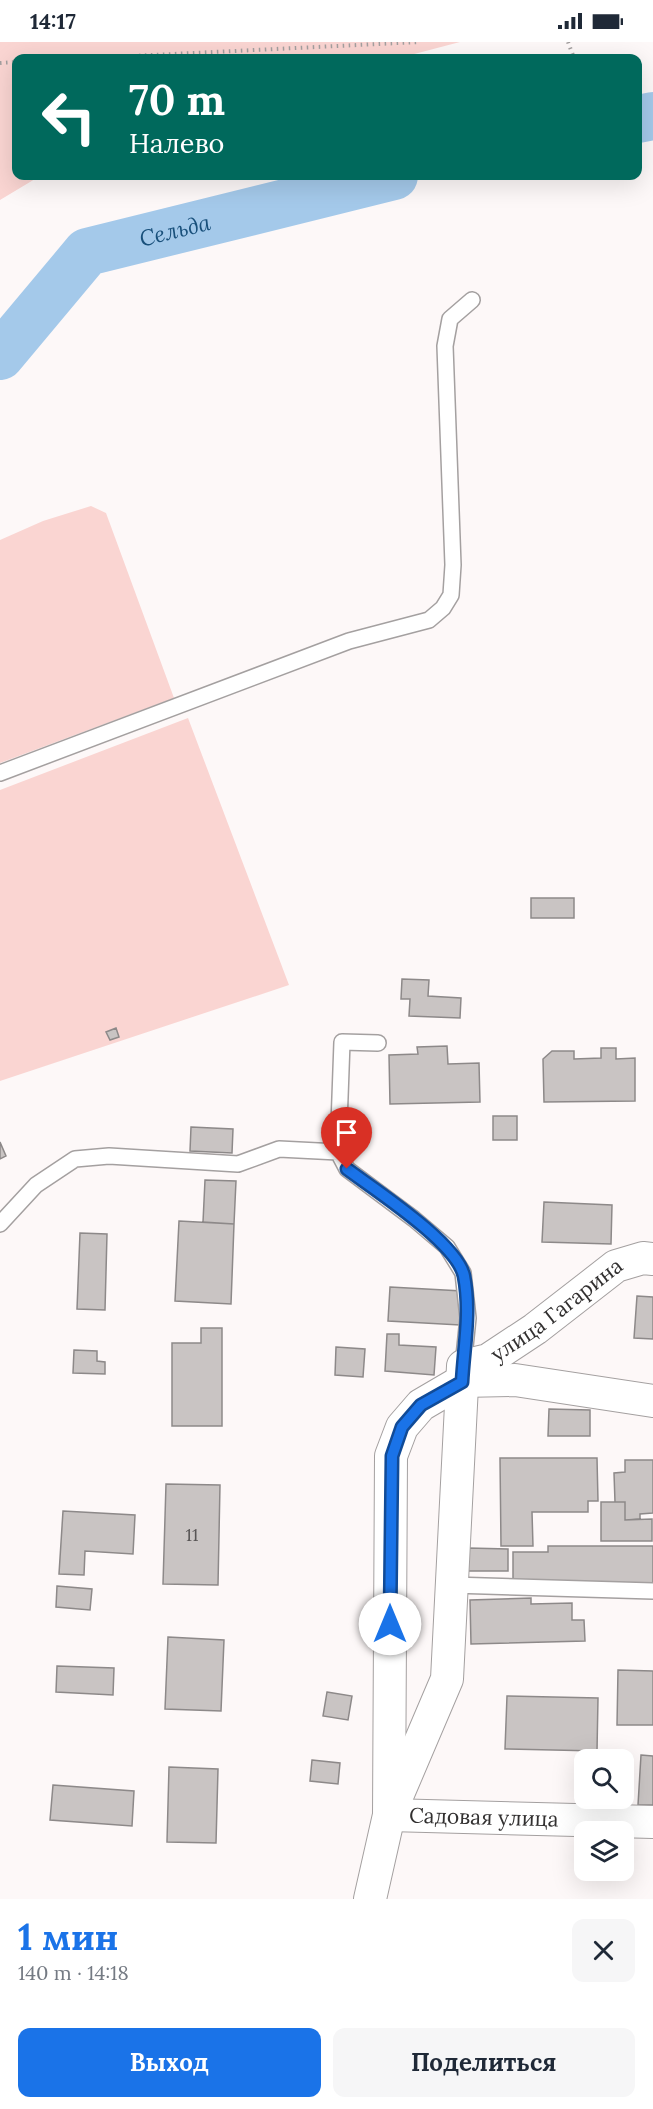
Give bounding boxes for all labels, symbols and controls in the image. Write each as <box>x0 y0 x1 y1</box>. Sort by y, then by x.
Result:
text: 14:17 <box>30 7 76 35</box>
text: 70 m <box>129 73 225 127</box>
icon: left <box>30 78 108 156</box>
text: Налево <box>129 126 224 160</box>
water label: Сельда <box>136 208 214 253</box>
pin <box>321 1107 372 1169</box>
icon: arrive <box>330 1116 363 1149</box>
street label: улица Гагарина <box>485 1252 628 1368</box>
house number: 11 <box>185 1523 199 1546</box>
position arrow <box>358 1592 422 1656</box>
map controls <box>574 1749 634 1881</box>
button: search <box>574 1749 634 1809</box>
street label: Садовая улица <box>409 1802 559 1832</box>
button: layers <box>574 1821 634 1881</box>
text: 1 мин <box>18 1914 119 1960</box>
button: close <box>572 1919 635 1982</box>
text: 140 m · 14:18 <box>18 1960 129 1985</box>
button: Выход <box>18 2028 321 2097</box>
button: Поделиться <box>333 2028 635 2097</box>

